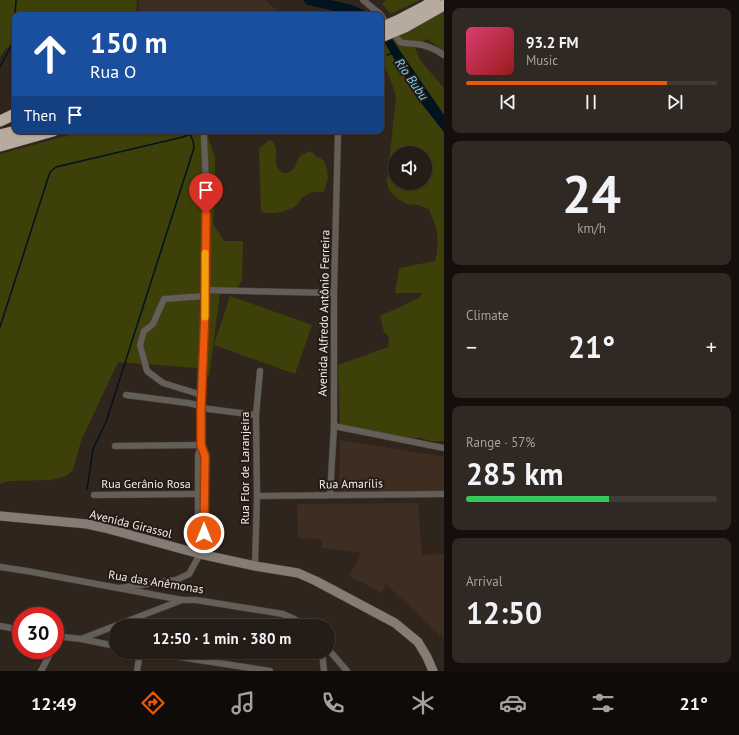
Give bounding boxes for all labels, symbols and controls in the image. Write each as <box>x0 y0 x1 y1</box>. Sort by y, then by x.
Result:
text: 150 m <box>90 24 167 61</box>
icon: ahead <box>24 28 76 80</box>
text: 93.2 FM <box>526 33 579 52</box>
text: Music <box>526 52 558 69</box>
water label: Rio Bubu <box>391 55 432 104</box>
text: Rua O <box>90 60 136 83</box>
icon: previous <box>497 91 519 113</box>
icon: pause <box>580 91 602 113</box>
icon: next <box>664 91 686 113</box>
icon: arrive <box>64 104 86 126</box>
text: Then <box>24 106 56 125</box>
map controls <box>388 146 432 190</box>
button: sound <box>388 146 432 190</box>
text: 24 <box>562 160 621 227</box>
pin <box>189 173 223 214</box>
icon: arrive <box>195 179 217 201</box>
text: km/h <box>577 220 606 237</box>
street label: Avenida Alfredo Antônio Ferreira <box>315 229 332 396</box>
text: Climate <box>466 307 509 324</box>
text: 21° <box>568 327 615 366</box>
text: − <box>466 333 477 361</box>
text: + <box>706 333 717 361</box>
street label: Rua Flor de Laranjeira <box>237 412 252 524</box>
text: Range · 57% <box>466 434 535 451</box>
text: 285 km <box>466 454 564 493</box>
street label: Rua Amarílis <box>319 475 383 492</box>
street label: Rua Gerânio Rosa <box>101 476 191 491</box>
street label: Avenida Girassol <box>88 506 174 541</box>
position arrow <box>183 512 225 554</box>
street label: Rua das Anêmonas <box>107 567 205 596</box>
text: Arrival <box>466 573 502 590</box>
text: 12:50 <box>466 593 542 632</box>
speed limit sign: 30 <box>12 607 64 659</box>
text: 12:50 · 1 min · 380 m <box>153 629 291 648</box>
icon: directions <box>139 689 167 717</box>
icon: music <box>229 689 257 717</box>
icon: phone <box>319 689 347 717</box>
icon: climate <box>409 689 437 717</box>
icon: car <box>499 689 527 717</box>
icon: filters <box>589 689 617 717</box>
text: 12:49 <box>31 692 77 715</box>
text: 21° <box>680 692 708 715</box>

